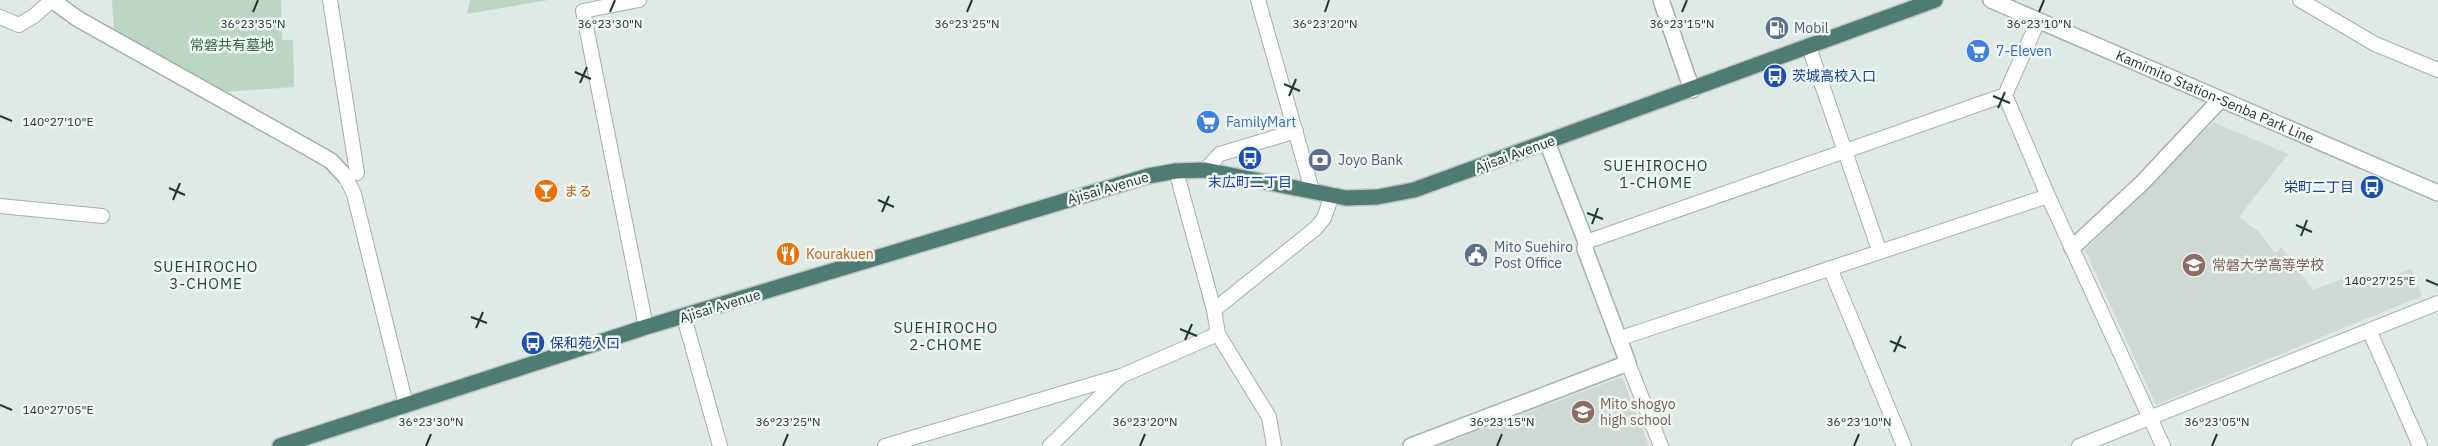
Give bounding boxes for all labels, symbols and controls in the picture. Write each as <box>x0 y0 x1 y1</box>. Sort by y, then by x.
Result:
fuel station icon: Mobil <box>1764 15 1790 41</box>
text: 36°23'35"N <box>220 16 286 31</box>
text: 36°23'30"N <box>577 16 643 31</box>
text: 36°23'25"N <box>934 16 1000 31</box>
text: 36°23'20"N <box>1292 16 1358 31</box>
text: 36°23'15"N <box>1649 16 1715 31</box>
text: 36°23'10"N <box>2006 16 2072 31</box>
place label: Mobil <box>1794 19 1829 37</box>
park label: 常磐共有墓地 <box>190 36 274 54</box>
supermarket icon: 7-Eleven <box>1965 38 1991 64</box>
place label: 7-Eleven <box>1996 42 2052 60</box>
street label: Kamimito Station-Senba Park Line <box>2113 46 2317 148</box>
bus stop icon: 茨城高校入口 <box>1762 63 1788 89</box>
place label: 茨城高校入口 <box>1792 67 1876 85</box>
supermarket icon: FamilyMart <box>1195 109 1221 135</box>
place label: FamilyMart <box>1226 113 1296 131</box>
text: 140°27'10"E <box>23 114 93 129</box>
street label: Ajisai Avenue <box>1473 131 1558 177</box>
bus stop icon: 末広町二丁目 <box>1237 145 1263 171</box>
bank icon: Joyo Bank <box>1307 147 1333 173</box>
place label: Joyo Bank <box>1338 151 1404 169</box>
district label: SUEHIROCHO 1-CHOME <box>1604 156 1708 192</box>
street label: Ajisai Avenue <box>1065 168 1151 208</box>
place label: 末広町二丁目 <box>1208 173 1292 191</box>
bus stop icon: 栄町二丁目 <box>2359 174 2385 200</box>
bar icon: まる <box>533 178 559 204</box>
place label: 栄町二丁目 <box>2284 178 2354 196</box>
place label: まる <box>564 182 592 200</box>
place label: Mito Suehiro Post Office <box>1494 238 1573 272</box>
restaurant icon: Kourakuen <box>775 241 801 267</box>
public building icon: Mito Suehiro Post Office <box>1463 242 1489 268</box>
place label: Kourakuen <box>806 245 874 263</box>
school or university icon: 常磐大学高等学校 <box>2181 252 2207 278</box>
place label: 常磐大学高等学校 <box>2212 256 2324 274</box>
district label: SUEHIROCHO 3-CHOME <box>154 257 258 293</box>
text: 140°27'25"E <box>2345 273 2415 288</box>
street label: Ajisai Avenue <box>677 285 763 327</box>
district label: SUEHIROCHO 2-CHOME <box>894 318 998 354</box>
bus stop icon: 保和苑入口 <box>520 330 546 356</box>
place label: 保和苑入口 <box>550 334 620 352</box>
place label: Mito shogyo high school <box>1600 395 1676 429</box>
school or university icon: Mito shogyo high school <box>1570 399 1596 425</box>
text: 140°27'05"E <box>23 402 93 417</box>
text: 36°23'30"N <box>398 414 464 429</box>
text: 36°23'25"N <box>755 414 821 429</box>
text: 36°23'20"N <box>1112 414 1178 429</box>
text: 36°23'15"N <box>1469 414 1535 429</box>
text: 36°23'10"N <box>1826 414 1892 429</box>
text: 36°23'05"N <box>2184 414 2250 429</box>

